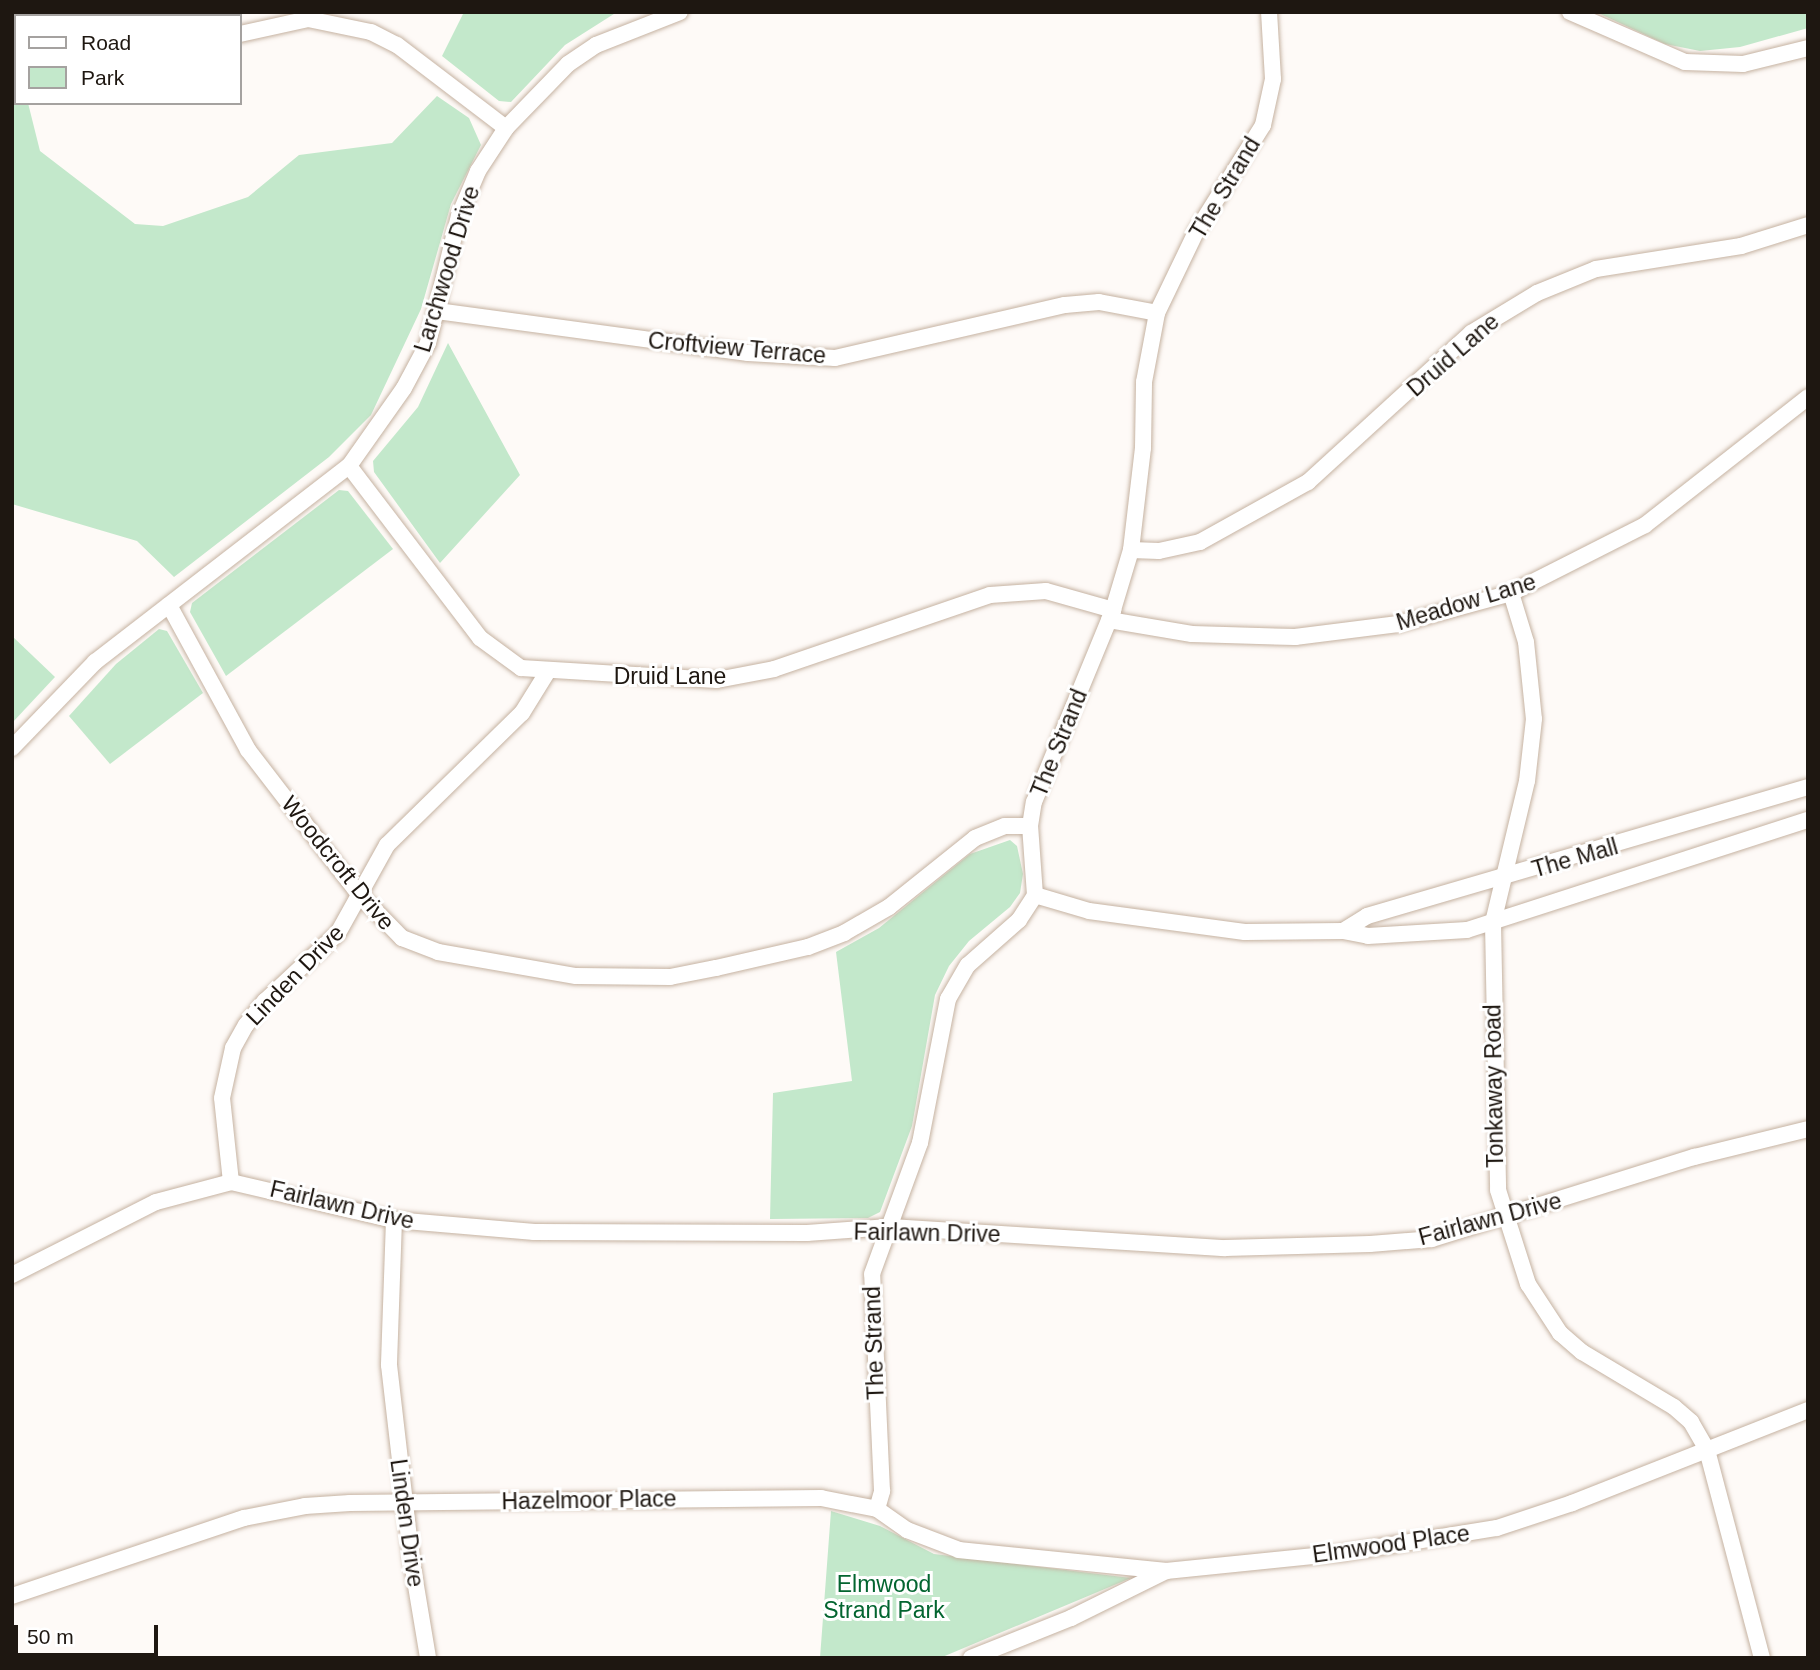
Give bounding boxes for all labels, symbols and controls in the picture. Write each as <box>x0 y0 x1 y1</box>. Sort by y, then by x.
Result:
legend <box>14 14 242 105</box>
text: Road <box>81 31 131 54</box>
text: Park <box>81 66 124 89</box>
street label: The Strand <box>1184 132 1266 244</box>
street label: Larchwood Drive <box>409 182 485 356</box>
street label: Druid Lane <box>1401 308 1505 402</box>
street label: Croftview Terrace <box>647 326 827 370</box>
street label: Meadow Lane <box>1393 568 1539 636</box>
street label: Druid Lane <box>614 662 726 690</box>
street label: The Strand <box>1025 685 1093 801</box>
street label: Woodcroft Drive <box>276 790 400 936</box>
street label: The Mall <box>1529 833 1621 883</box>
street label: Linden Drive <box>240 919 350 1031</box>
street label: Tonkaway Road <box>1479 1004 1509 1168</box>
street label: Fairlawn Drive <box>267 1175 417 1235</box>
street label: Fairlawn Drive <box>1415 1187 1565 1251</box>
street label: Fairlawn Drive <box>853 1218 1001 1248</box>
street label: The Strand <box>858 1286 890 1400</box>
street label: Linden Drive <box>384 1457 430 1589</box>
street label: Hazelmoor Place <box>501 1485 677 1515</box>
street label: Elmwood Place <box>1311 1519 1471 1569</box>
park label: Elmwood Strand Park <box>823 1570 945 1624</box>
scale bar <box>18 1610 161 1654</box>
text: 50 m <box>27 1625 74 1648</box>

